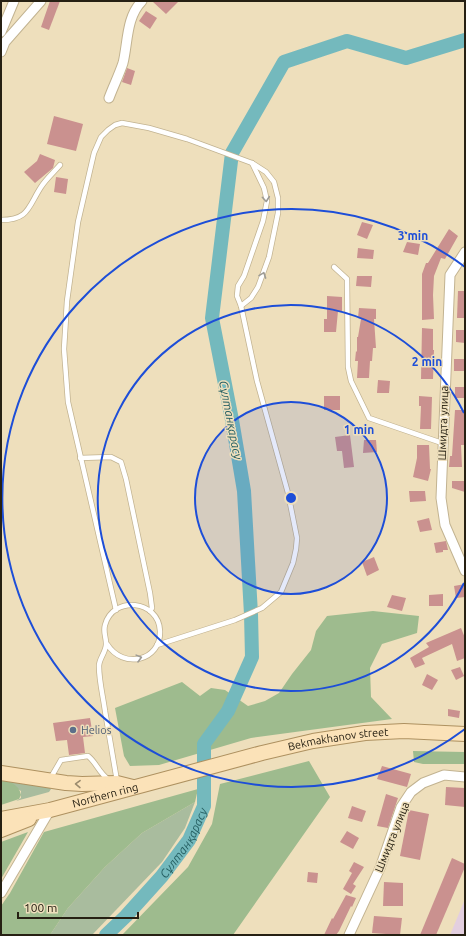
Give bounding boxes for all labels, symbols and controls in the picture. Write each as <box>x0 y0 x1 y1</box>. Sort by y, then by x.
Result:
one-way arrow <box>261 196 270 202</box>
text: 3 min <box>398 229 428 242</box>
one-way arrow <box>258 271 266 278</box>
text: 2 min <box>412 355 442 368</box>
water label: Сұлтанқарасу <box>217 379 245 461</box>
street label: Шмидта улица <box>436 385 450 461</box>
text: 1 min <box>344 423 374 436</box>
centre of rings <box>284 491 298 505</box>
one-way arrow <box>135 654 142 663</box>
place label: Helios <box>81 724 112 736</box>
marker: Helios <box>68 725 78 735</box>
street label: Bekmakhanov street <box>287 726 389 753</box>
one-way arrow <box>75 779 81 788</box>
street label: Northern ring <box>71 781 139 810</box>
street label: Шмидта улица <box>372 800 412 874</box>
water label: Сұлтанқарасу <box>157 805 209 880</box>
scale bar <box>18 894 138 920</box>
text: 100 m <box>24 901 57 914</box>

